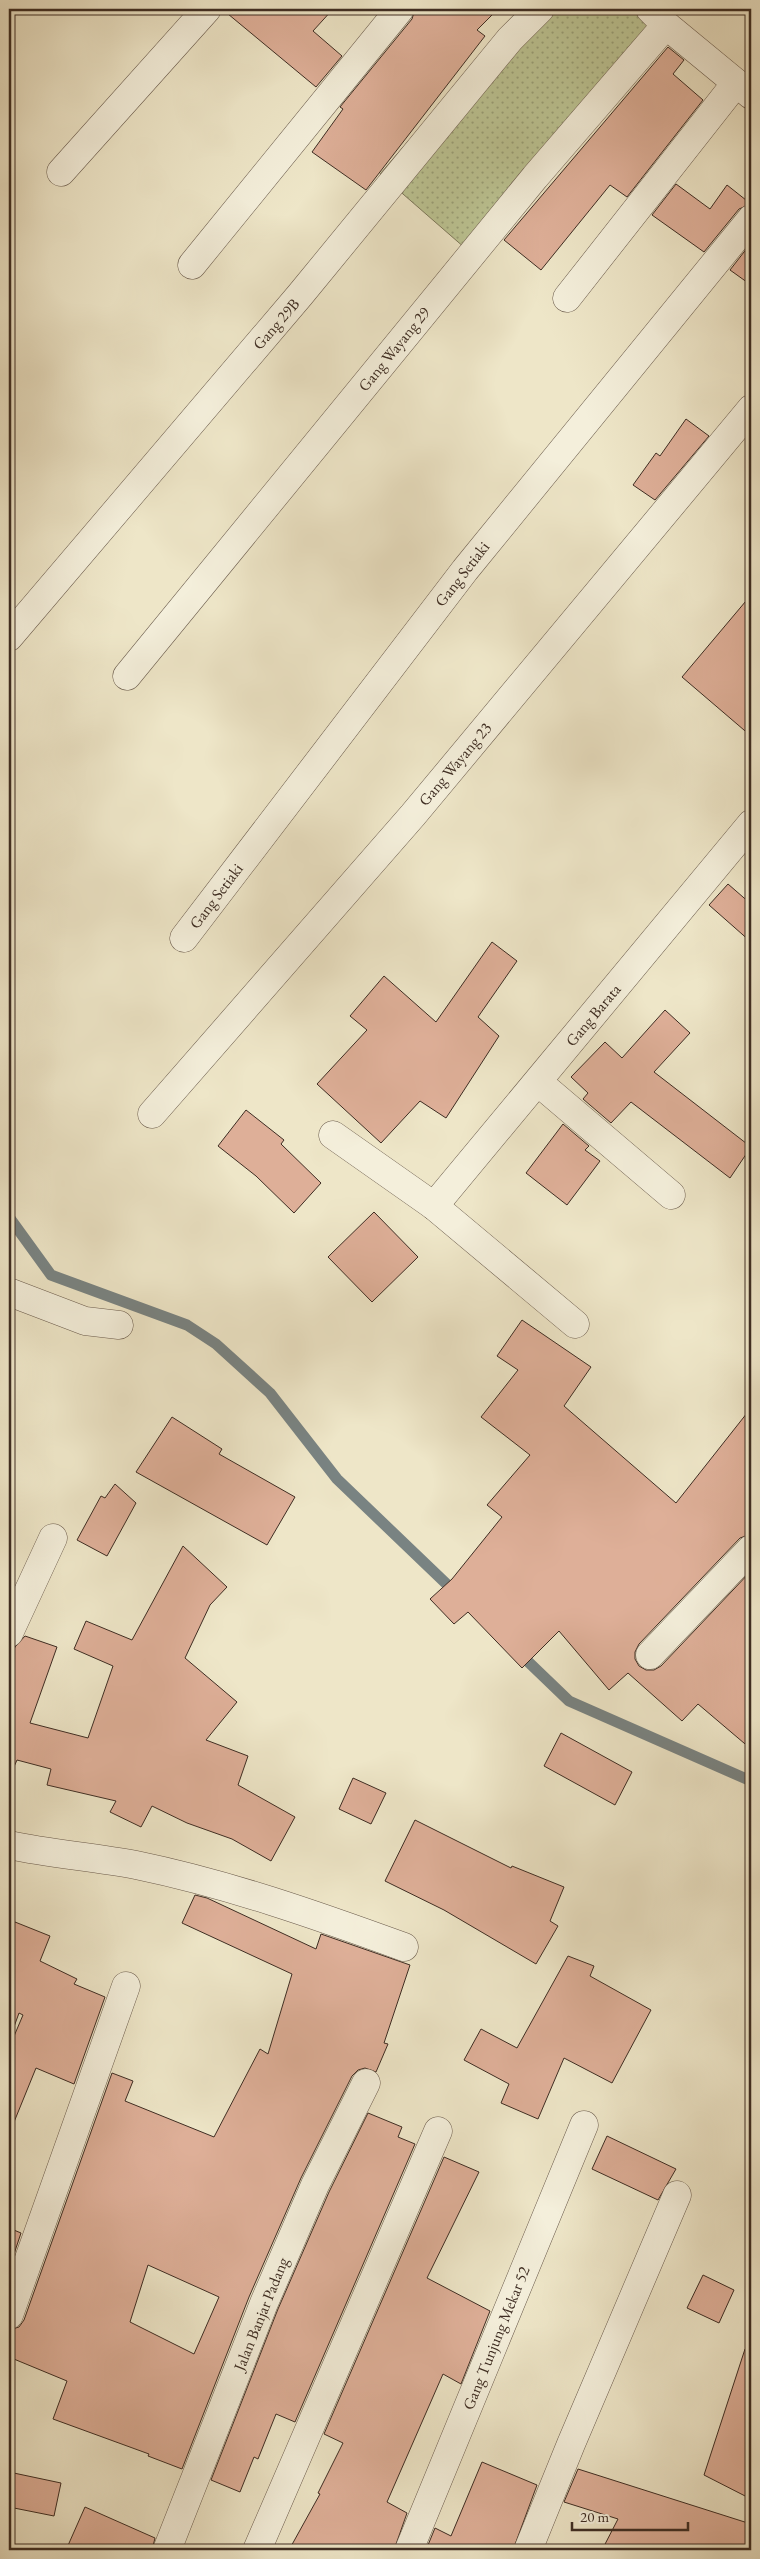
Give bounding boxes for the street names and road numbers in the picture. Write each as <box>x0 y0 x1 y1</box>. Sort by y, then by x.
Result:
street label: Gang 29B <box>248 294 304 354</box>
street label: Gang Wayang 29 <box>353 302 435 396</box>
street label: Gang Setiaki <box>430 537 494 611</box>
street label: Gang Wayang 23 <box>414 718 496 810</box>
street label: Gang Setiaki <box>184 859 248 933</box>
street label: Gang Barata <box>561 979 626 1051</box>
street label: Jalan Banjar Padang <box>228 2253 294 2376</box>
street label: Gang Tunjung Mekar 52 <box>458 2263 535 2413</box>

